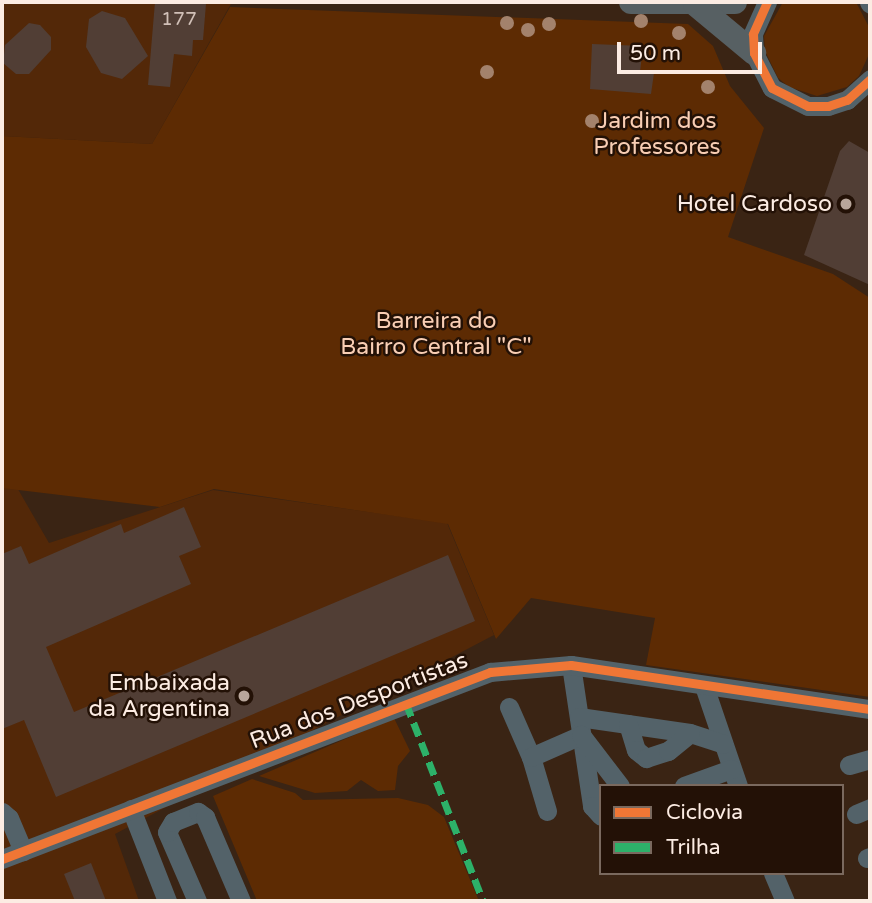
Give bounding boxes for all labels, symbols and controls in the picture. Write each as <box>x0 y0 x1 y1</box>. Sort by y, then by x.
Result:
house number: 177 <box>161 9 197 31</box>
scale bar <box>620 28 765 72</box>
text: 50 m <box>630 41 681 66</box>
park label: Jardim dos Professores <box>593 107 721 161</box>
place label: Hotel Cardoso <box>677 190 832 218</box>
marker: Hotel Cardoso <box>838 196 854 212</box>
park label: Barreira do Bairro Central "C" <box>340 307 532 361</box>
street label: Rua dos Desportistas <box>246 647 472 755</box>
place label: Embaixada da Argentina <box>88 669 230 723</box>
marker: Embaixada da Argentina <box>236 688 252 704</box>
legend <box>599 784 844 875</box>
text: Ciclovia <box>666 800 743 825</box>
text: Trilha <box>666 835 721 860</box>

